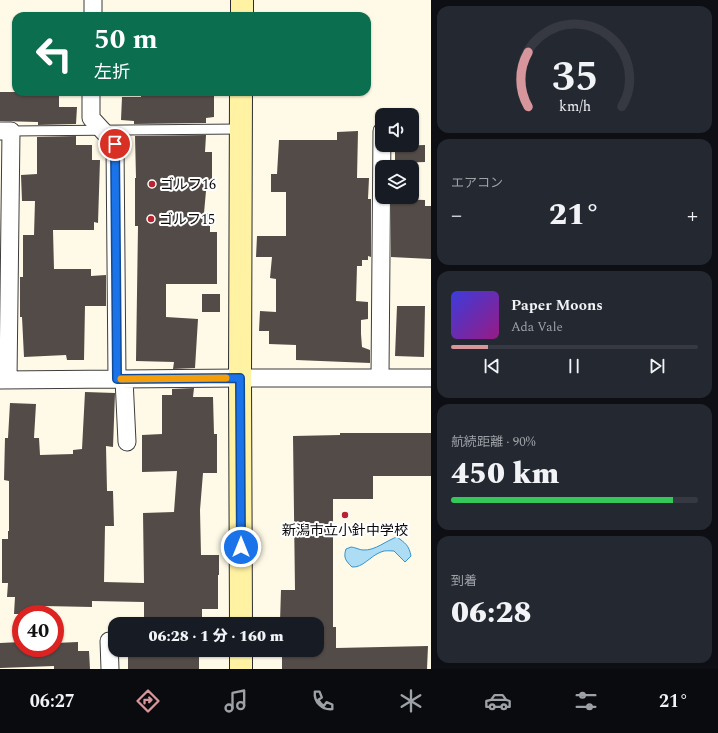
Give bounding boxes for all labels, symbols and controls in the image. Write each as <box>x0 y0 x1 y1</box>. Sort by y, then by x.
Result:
text: 50 m <box>94 18 158 61</box>
icon: left <box>28 28 80 80</box>
text: 35 <box>551 46 598 109</box>
text: 左折 <box>94 59 130 86</box>
text: km/h <box>558 96 591 118</box>
map controls <box>375 108 419 204</box>
button: sound <box>375 108 419 152</box>
pin <box>98 127 132 161</box>
icon: arrive <box>104 133 126 155</box>
button: layers <box>375 160 419 204</box>
text: エアコン <box>451 173 503 193</box>
place label: ゴルフ16 <box>160 174 216 195</box>
marker: ゴルフ16 <box>147 179 157 189</box>
text: 21° <box>549 192 600 238</box>
text: − <box>451 199 462 232</box>
text: + <box>687 199 698 232</box>
place label: ゴルフ15 <box>159 209 215 230</box>
marker: ゴルフ15 <box>146 214 156 224</box>
text: Paper Moons <box>511 294 603 317</box>
text: Ada Vale <box>511 317 563 337</box>
icon: previous <box>481 355 503 377</box>
icon: pause <box>563 355 585 377</box>
icon: next <box>646 355 668 377</box>
text: 航続距離 · 90% <box>451 432 536 452</box>
text: 450 km <box>451 451 559 497</box>
marker: 新潟市立小針中学校 <box>340 510 350 520</box>
place label: 新潟市立小針中学校 <box>282 520 408 541</box>
position arrow <box>220 526 262 568</box>
text: 到着 <box>451 571 477 591</box>
text: 06:28 <box>451 590 531 636</box>
speed limit sign: 40 <box>12 605 64 657</box>
text: 06:28 · 1 分 · 160 m <box>148 625 284 648</box>
icon: directions <box>134 687 162 715</box>
icon: music <box>222 687 250 715</box>
icon: phone <box>309 687 337 715</box>
icon: climate <box>397 687 425 715</box>
icon: car <box>484 687 512 715</box>
icon: filters <box>572 687 600 715</box>
text: 06:27 <box>30 688 75 715</box>
text: 21° <box>659 688 688 715</box>

